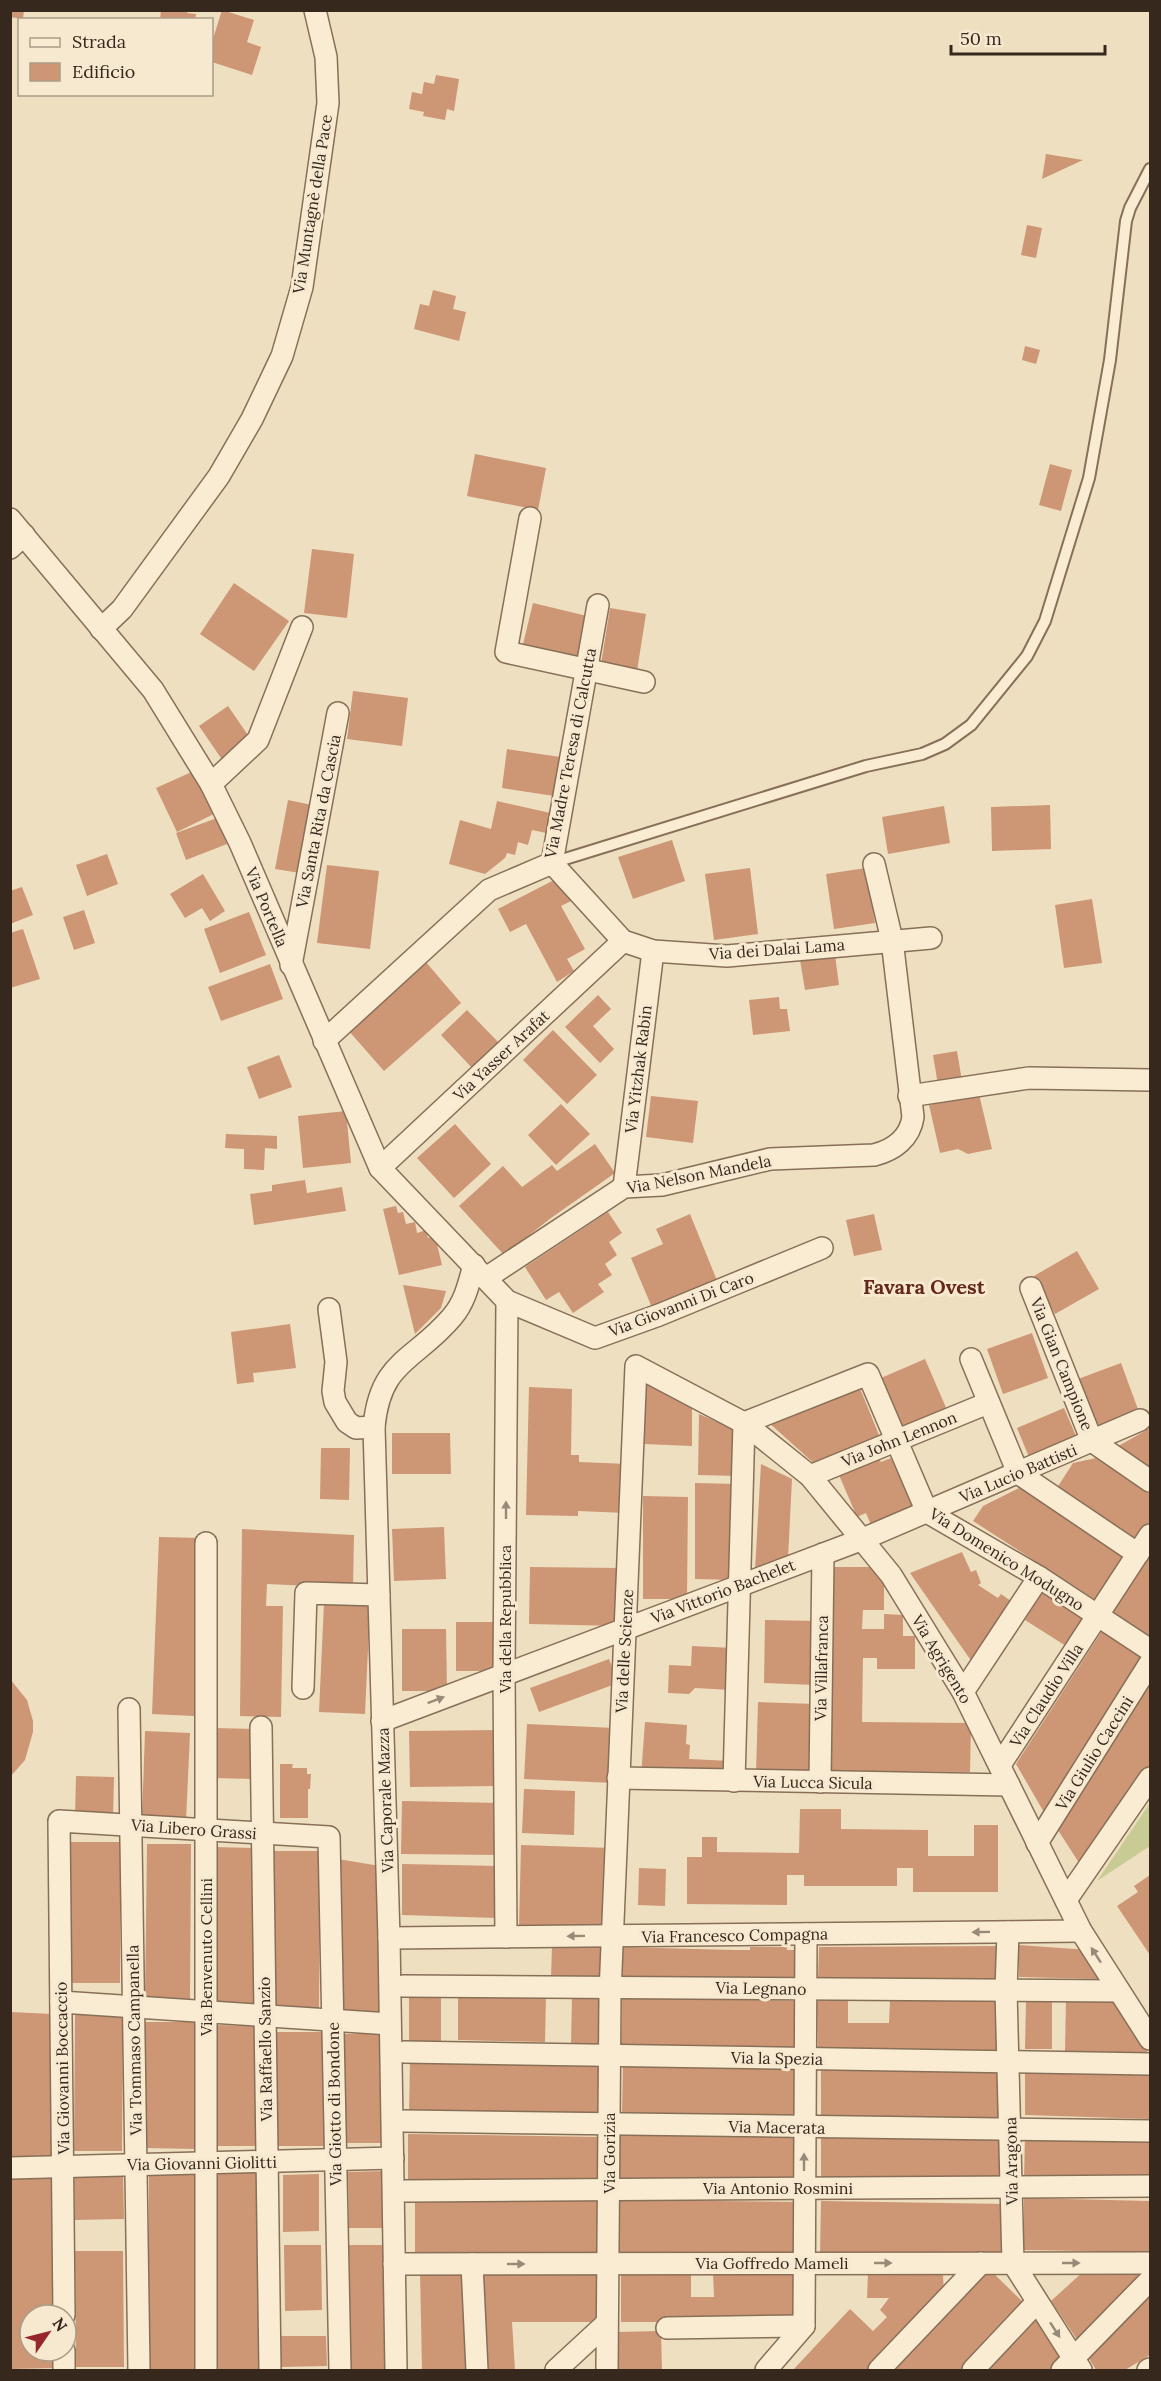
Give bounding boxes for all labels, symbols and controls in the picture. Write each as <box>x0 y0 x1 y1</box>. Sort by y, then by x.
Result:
legend <box>18 18 213 96</box>
scale bar <box>951 18 1106 56</box>
text: 50 m <box>960 27 1002 50</box>
text: Strada <box>72 30 126 53</box>
text: Edificio <box>72 60 135 83</box>
street label: Via Muntagnè della Pace <box>288 113 336 296</box>
street label: Via Madre Teresa di Calcutta <box>540 646 600 861</box>
street label: Via Santa Rita da Cascia <box>291 733 345 910</box>
street label: Via Portella <box>241 863 293 950</box>
street label: Via dei Dalai Lama <box>708 934 846 964</box>
street label: Via Yitzhak Rabin <box>620 1004 656 1135</box>
street label: Via Yasser Arafat <box>448 1005 554 1105</box>
street label: Via Nelson Mandela <box>624 1150 773 1198</box>
street label: Via Giovanni Di Caro <box>605 1267 756 1341</box>
district label: Favara Ovest <box>863 1274 986 1299</box>
street label: Via Gian Campione <box>1026 1294 1098 1434</box>
street label: Via John Lennon <box>838 1407 960 1472</box>
street label: Via Lucio Battisti <box>955 1439 1080 1507</box>
one-way arrow <box>501 1501 510 1520</box>
street label: Via Domenico Modugno <box>925 1503 1088 1615</box>
street label: Via della Repubblica <box>495 1545 515 1694</box>
street label: Via Vittorio Bachelet <box>647 1554 799 1628</box>
street label: Via delle Scienze <box>611 1588 637 1715</box>
street label: Via Agrigento <box>907 1610 976 1707</box>
street label: Via Villafranca <box>810 1615 832 1722</box>
street label: Via Claudio Villa <box>1004 1639 1087 1751</box>
street label: Via Giulio Caccini <box>1050 1692 1137 1815</box>
one-way arrow <box>428 1695 446 1705</box>
street label: Via Caporale Mazza <box>372 1727 398 1874</box>
street label: Via Lucca Sicula <box>752 1771 873 1793</box>
street label: Via Libero Grassi <box>130 1815 257 1843</box>
street label: Via Benvenuto Cellini <box>196 1878 216 2037</box>
street label: Via Francesco Compagna <box>641 1923 828 1947</box>
one-way arrow <box>971 1927 990 1937</box>
one-way arrow <box>566 1931 585 1941</box>
street label: Via Tommaso Campanella <box>122 1944 146 2137</box>
one-way arrow <box>1090 1947 1102 1963</box>
street label: Via Raffaello Sanzio <box>254 1976 276 2123</box>
street label: Via Legnano <box>714 1977 807 1999</box>
street label: Via Giovanni Boccaccio <box>50 1981 74 2156</box>
street label: Via Giotto di Bondone <box>323 2022 345 2187</box>
street label: Via la Spezia <box>730 2047 823 2069</box>
street label: Via Gorizia <box>599 2112 619 2195</box>
street label: Via Macerata <box>728 2116 825 2138</box>
street label: Via Aragona <box>1000 2117 1022 2206</box>
street label: Via Giovanni Giolitti <box>126 2152 277 2174</box>
one-way arrow <box>799 2153 809 2172</box>
street label: Via Antonio Rosmini <box>702 2178 853 2198</box>
street label: Via Goffredo Mameli <box>695 2253 848 2273</box>
one-way arrow <box>874 2258 893 2268</box>
one-way arrow <box>1062 2258 1081 2268</box>
one-way arrow <box>506 2259 525 2269</box>
north arrow <box>18 2303 78 2363</box>
text: N <box>49 2314 72 2335</box>
one-way arrow <box>1049 2322 1060 2338</box>

